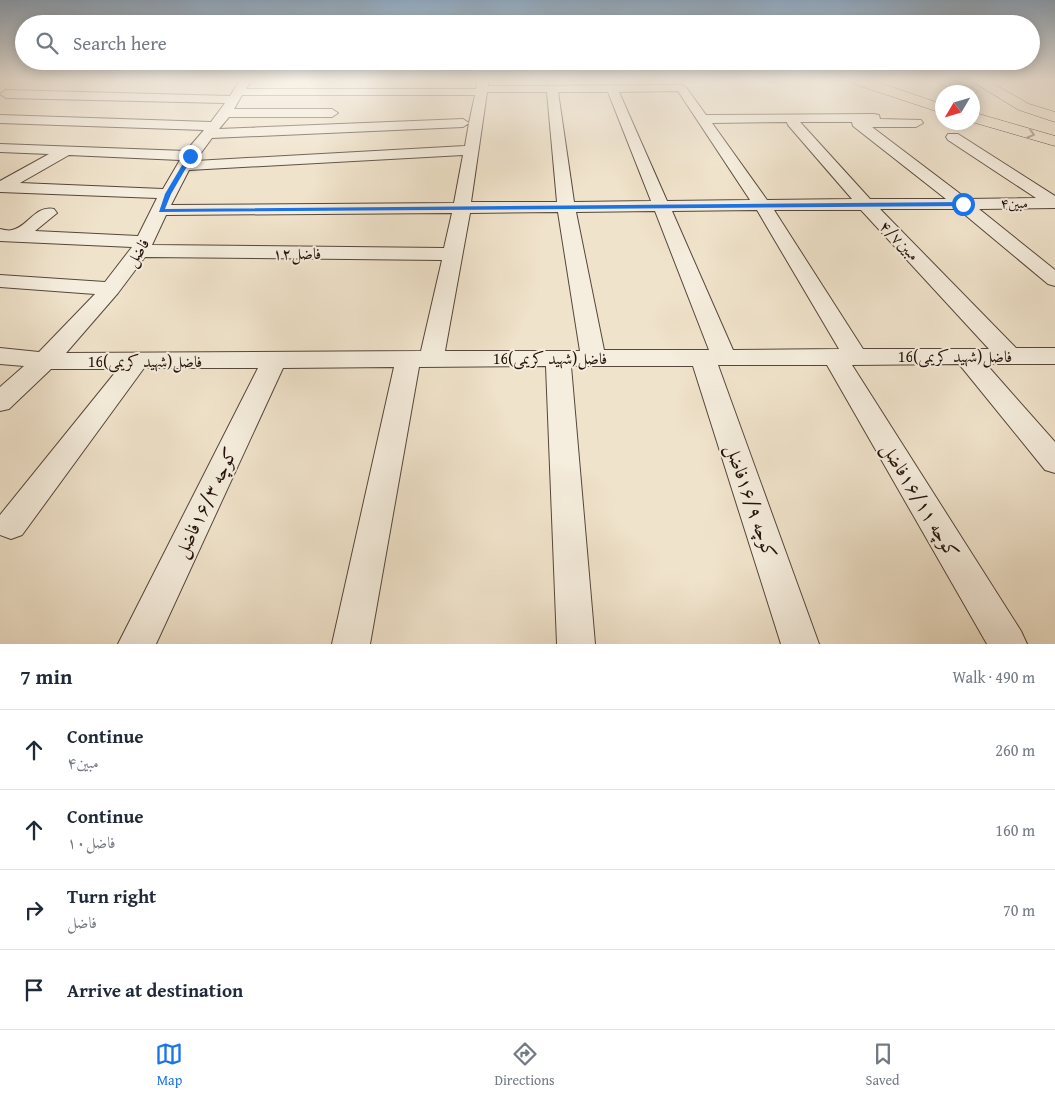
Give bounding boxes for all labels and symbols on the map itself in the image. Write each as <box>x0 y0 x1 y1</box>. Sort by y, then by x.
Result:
north arrow <box>935 85 980 130</box>
one-way arrow <box>1026 128 1034 138</box>
route end <box>179 145 202 168</box>
route start <box>952 193 975 216</box>
street label: ۴مبین <box>1000 193 1028 213</box>
street label: ۴/۷مبین <box>874 214 926 266</box>
street label: فاضل <box>119 233 155 271</box>
street label: ۱۲فاضل <box>273 241 321 265</box>
street label: 16فاضل(شهید کریمی) <box>898 344 1012 368</box>
street label: 16فاضل(شهید کریمی) <box>493 346 607 370</box>
street label: 16فاضل(شهید کریمی) <box>88 349 202 373</box>
street label: کوچه ۱۶/۱۱فاضل <box>875 437 967 563</box>
street label: کوچه ۱۶/۹فاضل <box>719 440 785 562</box>
street label: کوچه ۱۶/۳فاضل <box>166 442 244 562</box>

